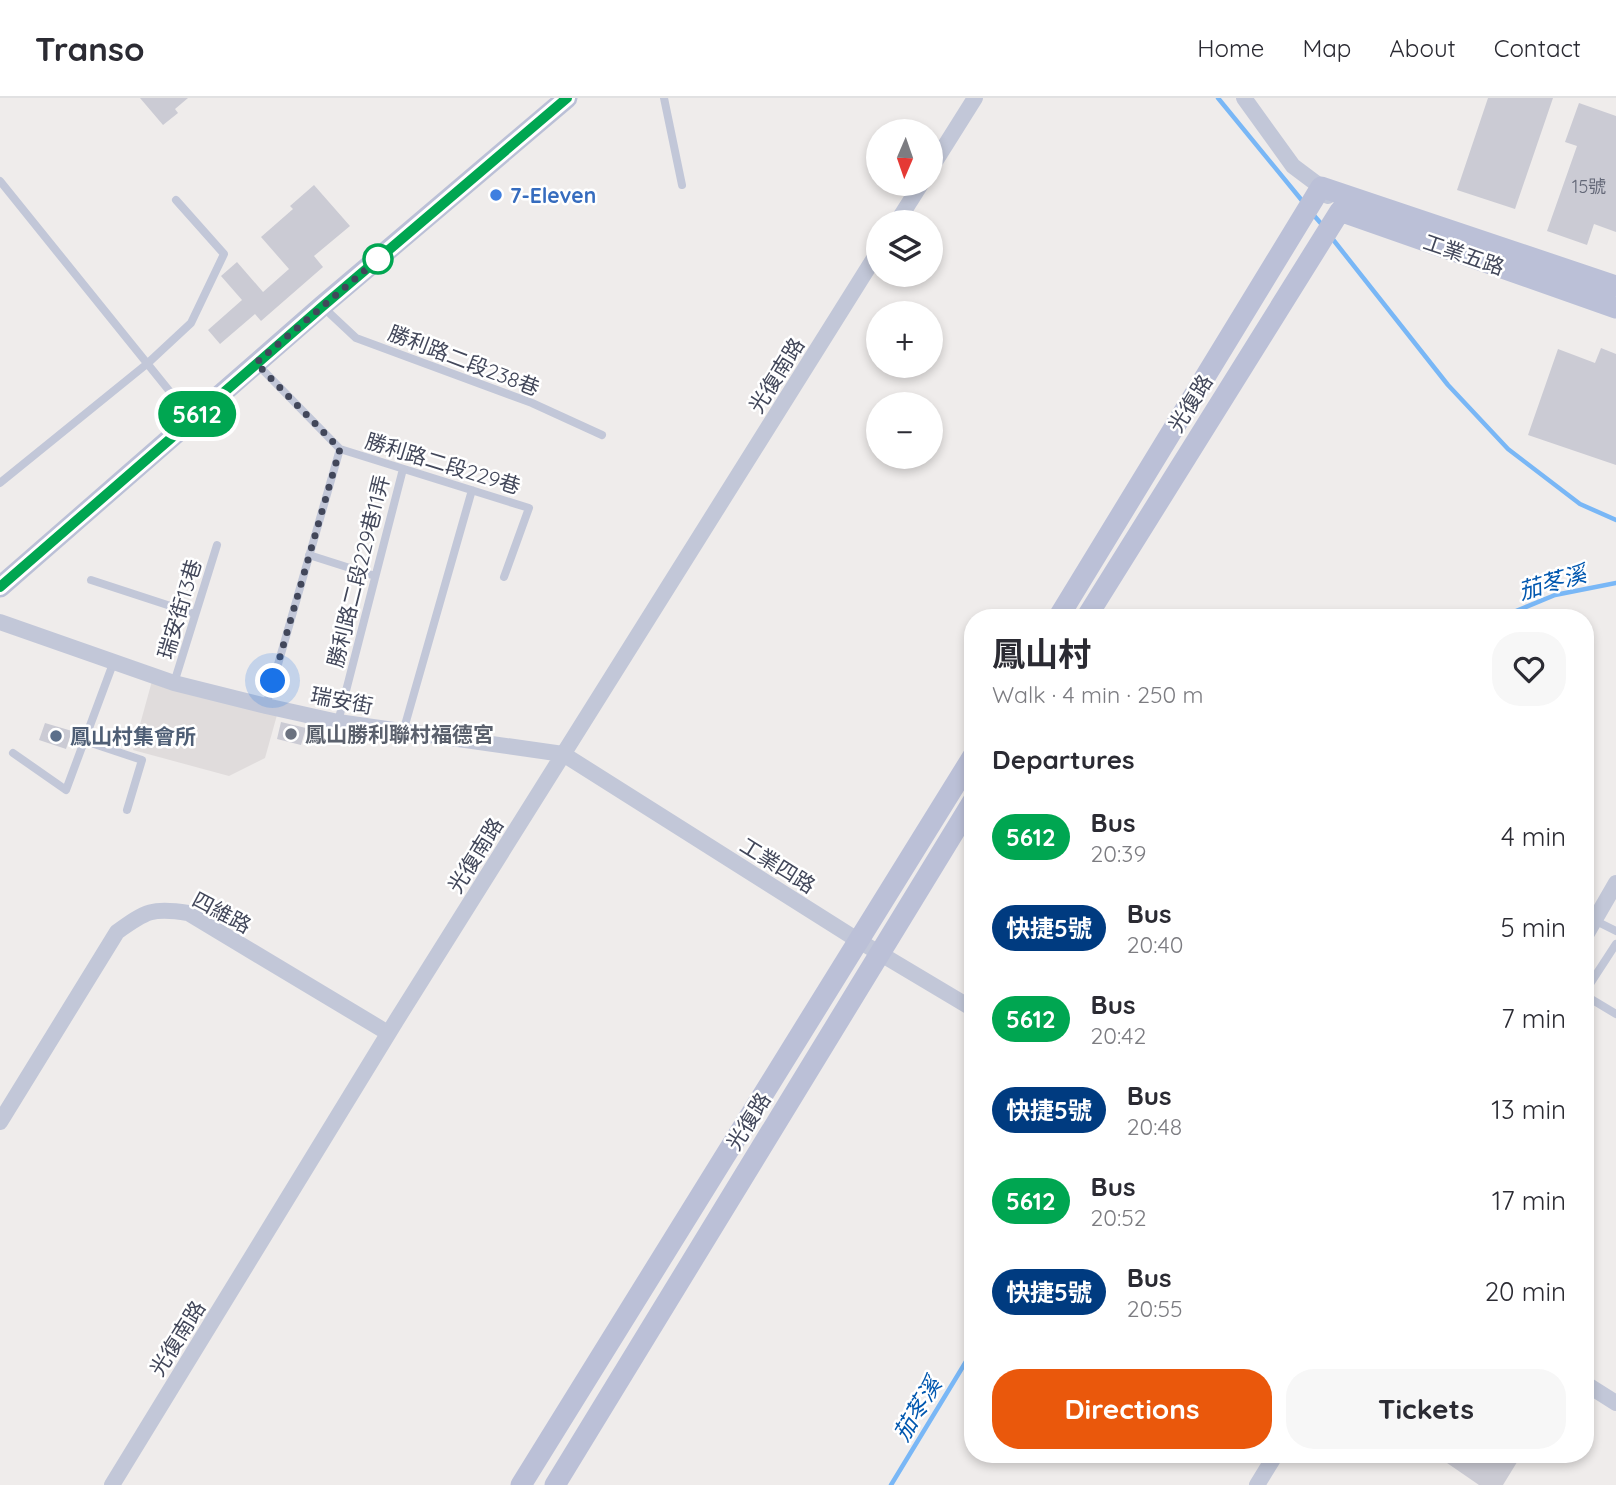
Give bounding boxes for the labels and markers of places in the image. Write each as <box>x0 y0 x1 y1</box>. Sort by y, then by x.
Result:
place label: 7-Eleven <box>510 182 596 208</box>
marker: 7-Eleven <box>488 187 504 203</box>
unlabelled marker <box>363 244 393 274</box>
place label: 鳳山勝利聯村福德宮 <box>305 721 494 747</box>
place label: 鳳山村集會所 <box>70 723 196 749</box>
marker: 鳳山勝利聯村福德宮 <box>283 726 299 742</box>
marker: 鳳山村集會所 <box>48 728 64 744</box>

